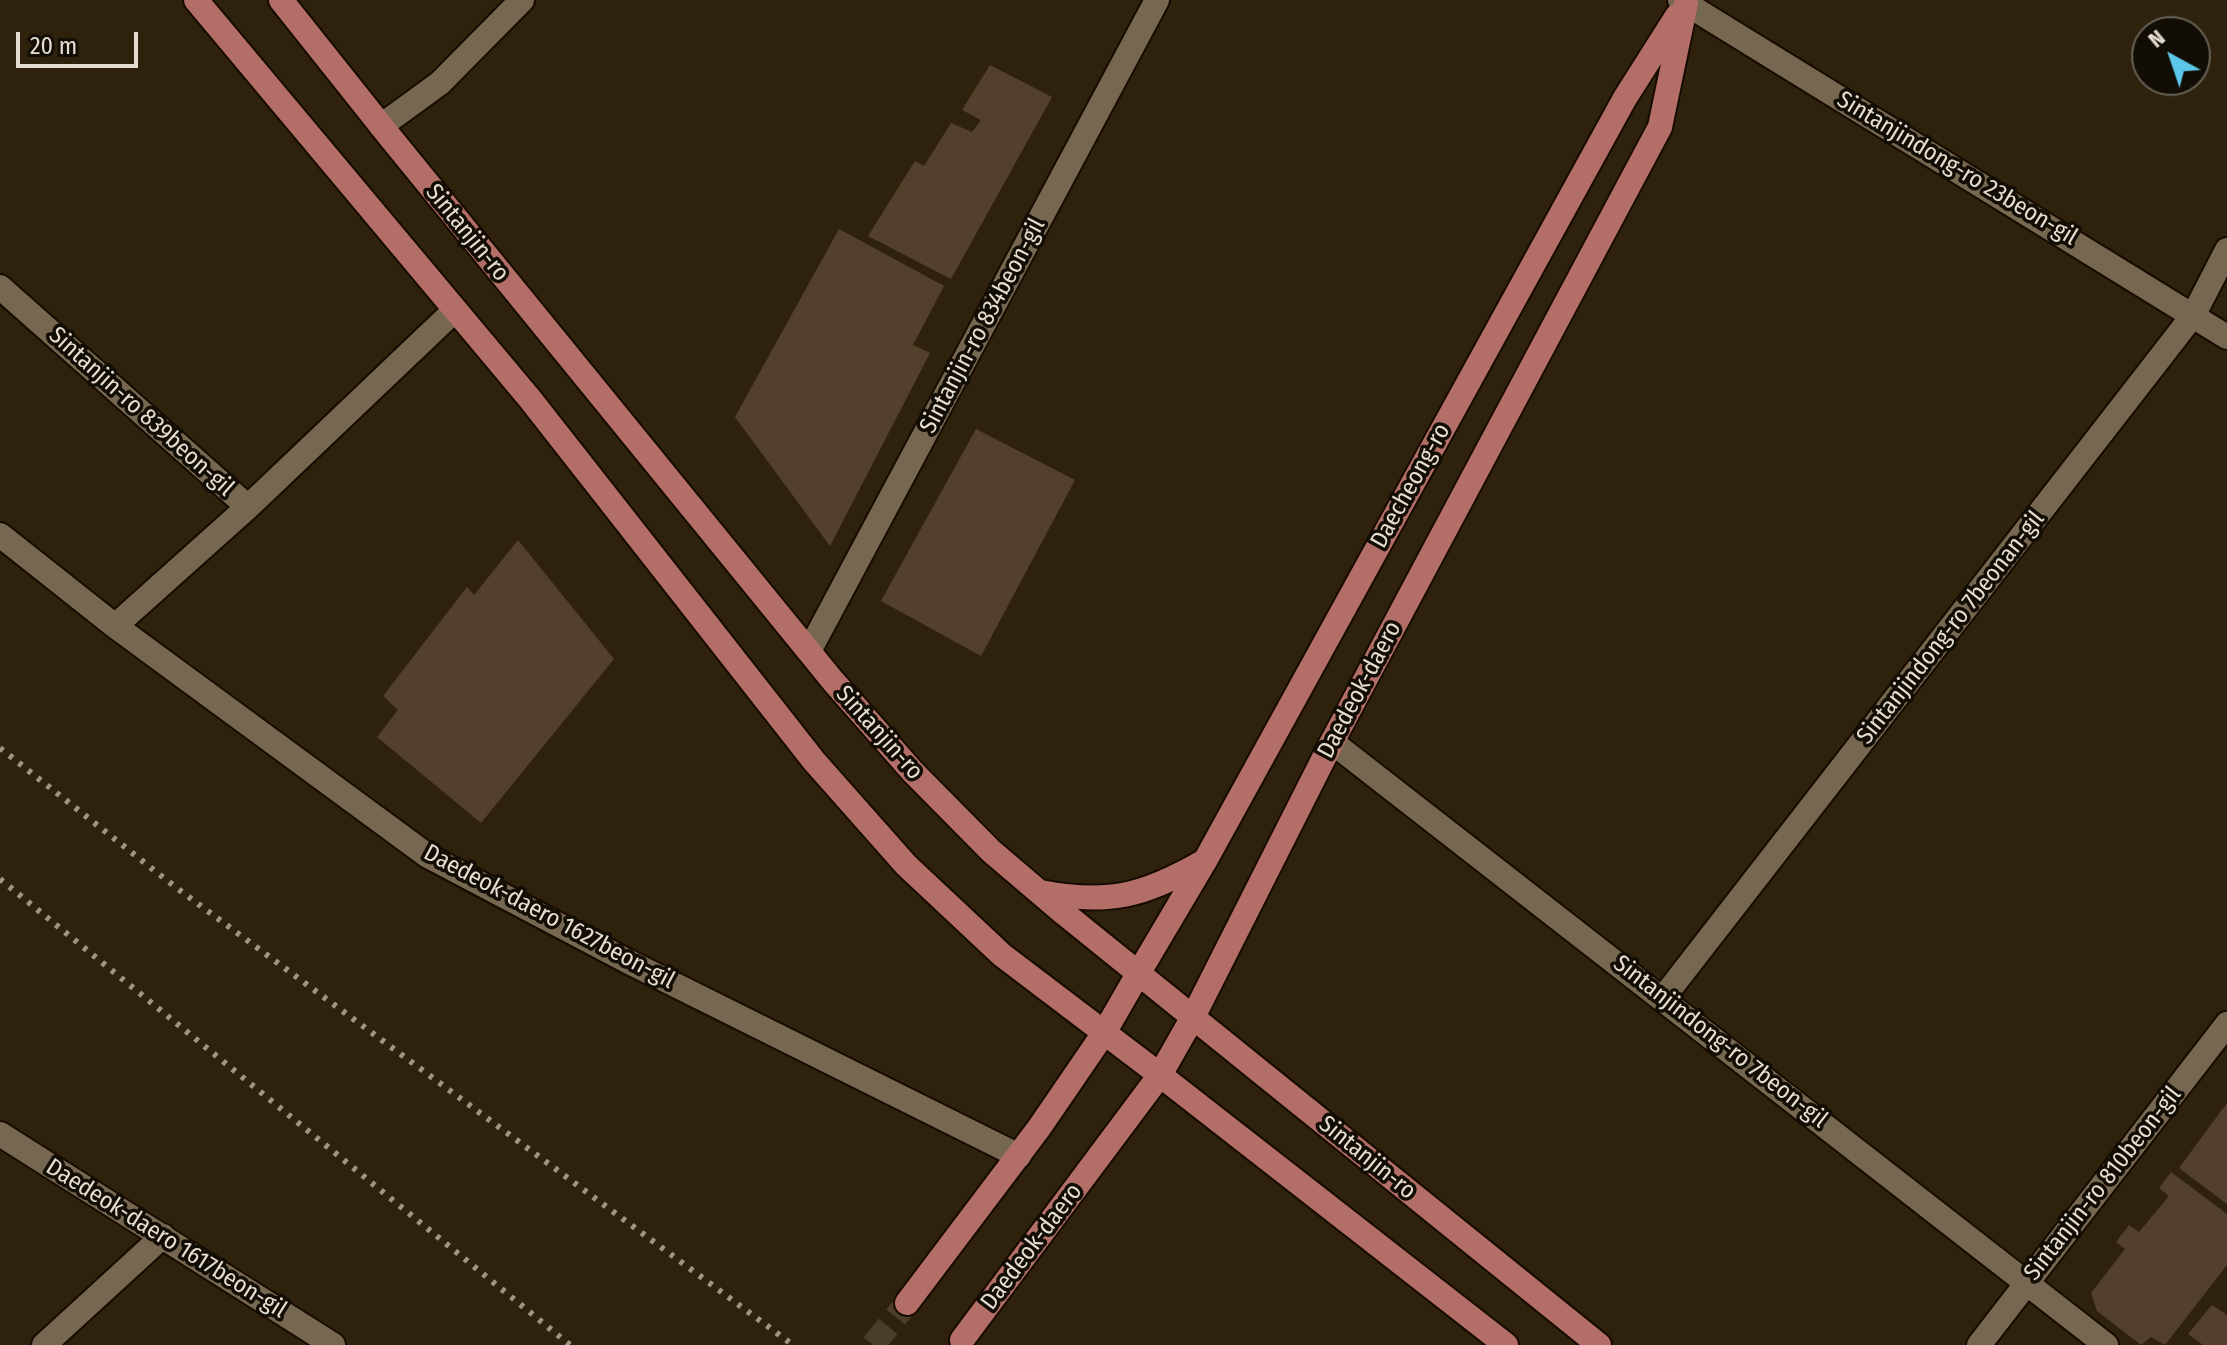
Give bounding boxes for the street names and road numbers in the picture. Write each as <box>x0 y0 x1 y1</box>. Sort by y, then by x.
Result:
street label: Sintanjindong-ro 23beon-gil <box>1832 86 2082 252</box>
street label: Sintanjin-ro <box>419 179 515 287</box>
street label: Sintanjin-ro 834beon-gil <box>914 214 1052 438</box>
street label: Sintanjin-ro 839beon-gil <box>43 321 239 503</box>
street label: Daecheong-ro <box>1365 419 1457 553</box>
street label: Sintanjindong-ro 7beonan-gil <box>1851 506 2051 750</box>
street label: Daedeok-daero <box>1312 617 1408 763</box>
street label: Sintanjin-ro <box>829 680 929 786</box>
street label: Daedeok-daero 1627beon-gil <box>419 839 679 995</box>
street label: Sintanjindong-ro 7beon-gil <box>1607 950 1833 1134</box>
street label: Sintanjin-ro 810beon-gil <box>2018 1081 2188 1287</box>
street label: Sintanjin-ro <box>1313 1110 1421 1206</box>
street label: Daedeok-daero 1617beon-gil <box>40 1153 292 1325</box>
street label: Daedeok-daero <box>975 1178 1089 1316</box>

